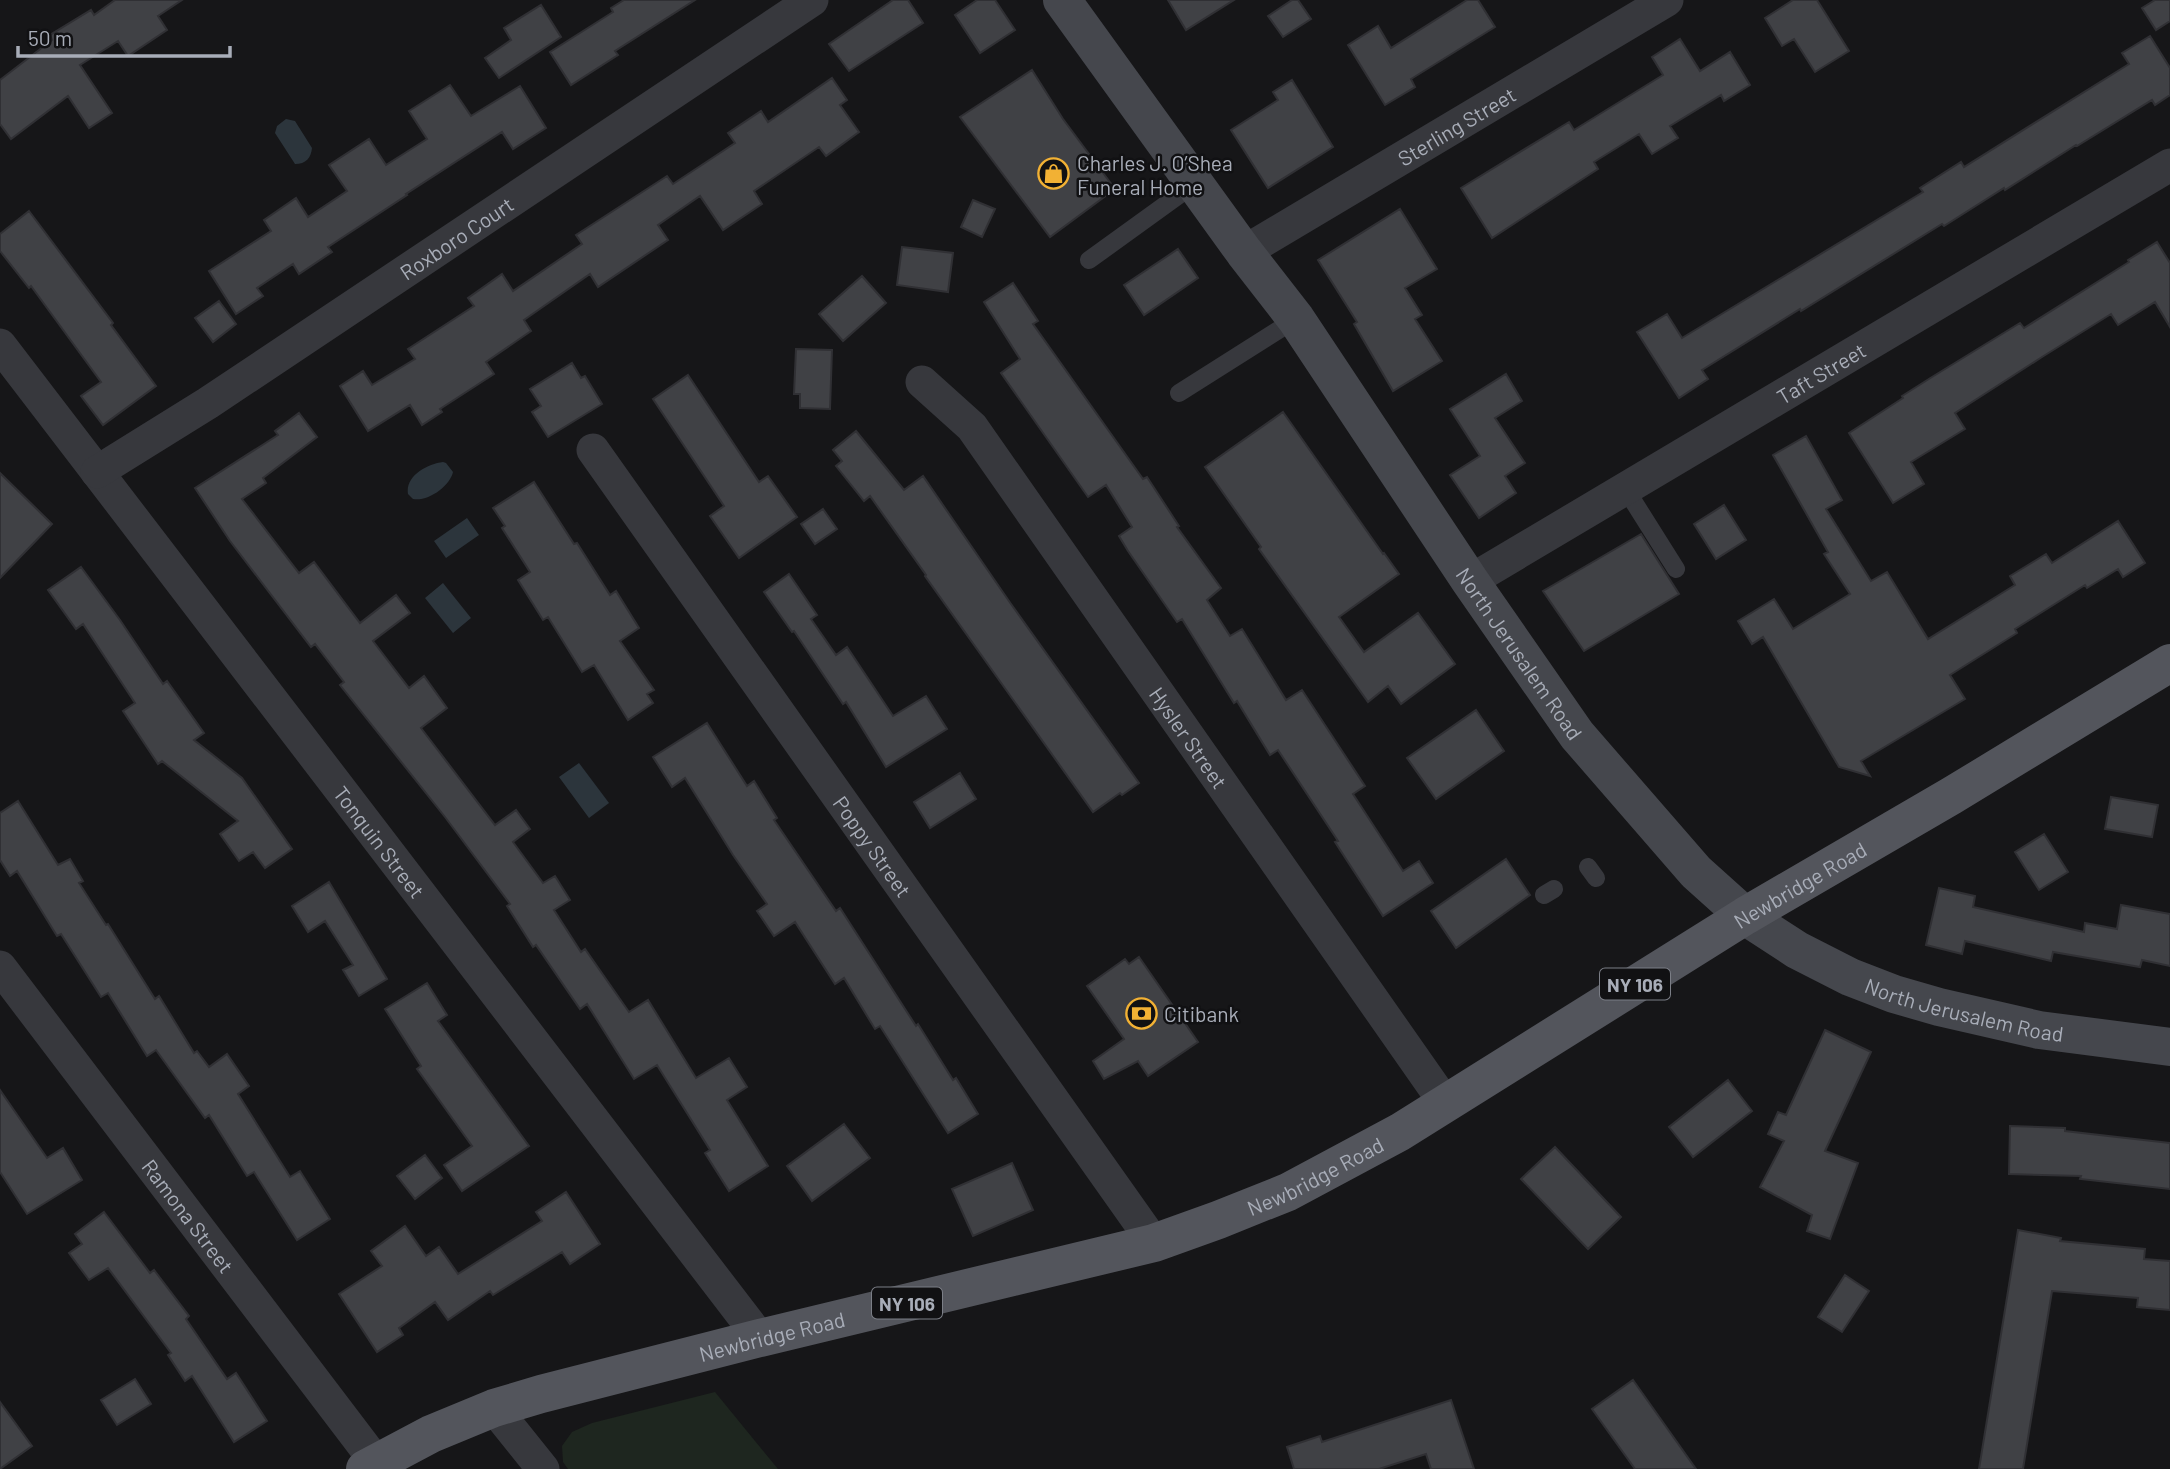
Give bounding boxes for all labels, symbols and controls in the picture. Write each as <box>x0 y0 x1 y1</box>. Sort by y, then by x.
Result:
scale bar <box>18 14 229 58</box>
text: 50 m <box>28 25 72 50</box>
street label: Sterling Street <box>1393 81 1520 170</box>
place label: Charles J. O’Shea Funeral Home <box>1077 150 1233 199</box>
shop icon: Charles J. O’Shea Funeral Home <box>1037 157 1071 191</box>
street label: Roxboro Court <box>395 191 518 284</box>
street label: Taft Street <box>1772 337 1870 409</box>
street label: North Jerusalem Road <box>1452 562 1589 744</box>
street label: Hysler Street <box>1145 682 1233 793</box>
street label: Tonquin Street <box>329 780 431 902</box>
street label: Poppy Street <box>829 791 917 901</box>
street label: Newbridge Road <box>1729 836 1870 933</box>
road number: NY 106 <box>1600 968 1670 1000</box>
street label: North Jerusalem Road <box>1862 972 2065 1046</box>
bank icon: Citibank <box>1124 996 1158 1030</box>
place label: Citibank <box>1164 1001 1239 1026</box>
street label: Newbridge Road <box>1243 1131 1387 1220</box>
street label: Ramona Street <box>138 1154 240 1277</box>
road number: NY 106 <box>872 1288 942 1318</box>
street label: Newbridge Road <box>696 1306 847 1366</box>

